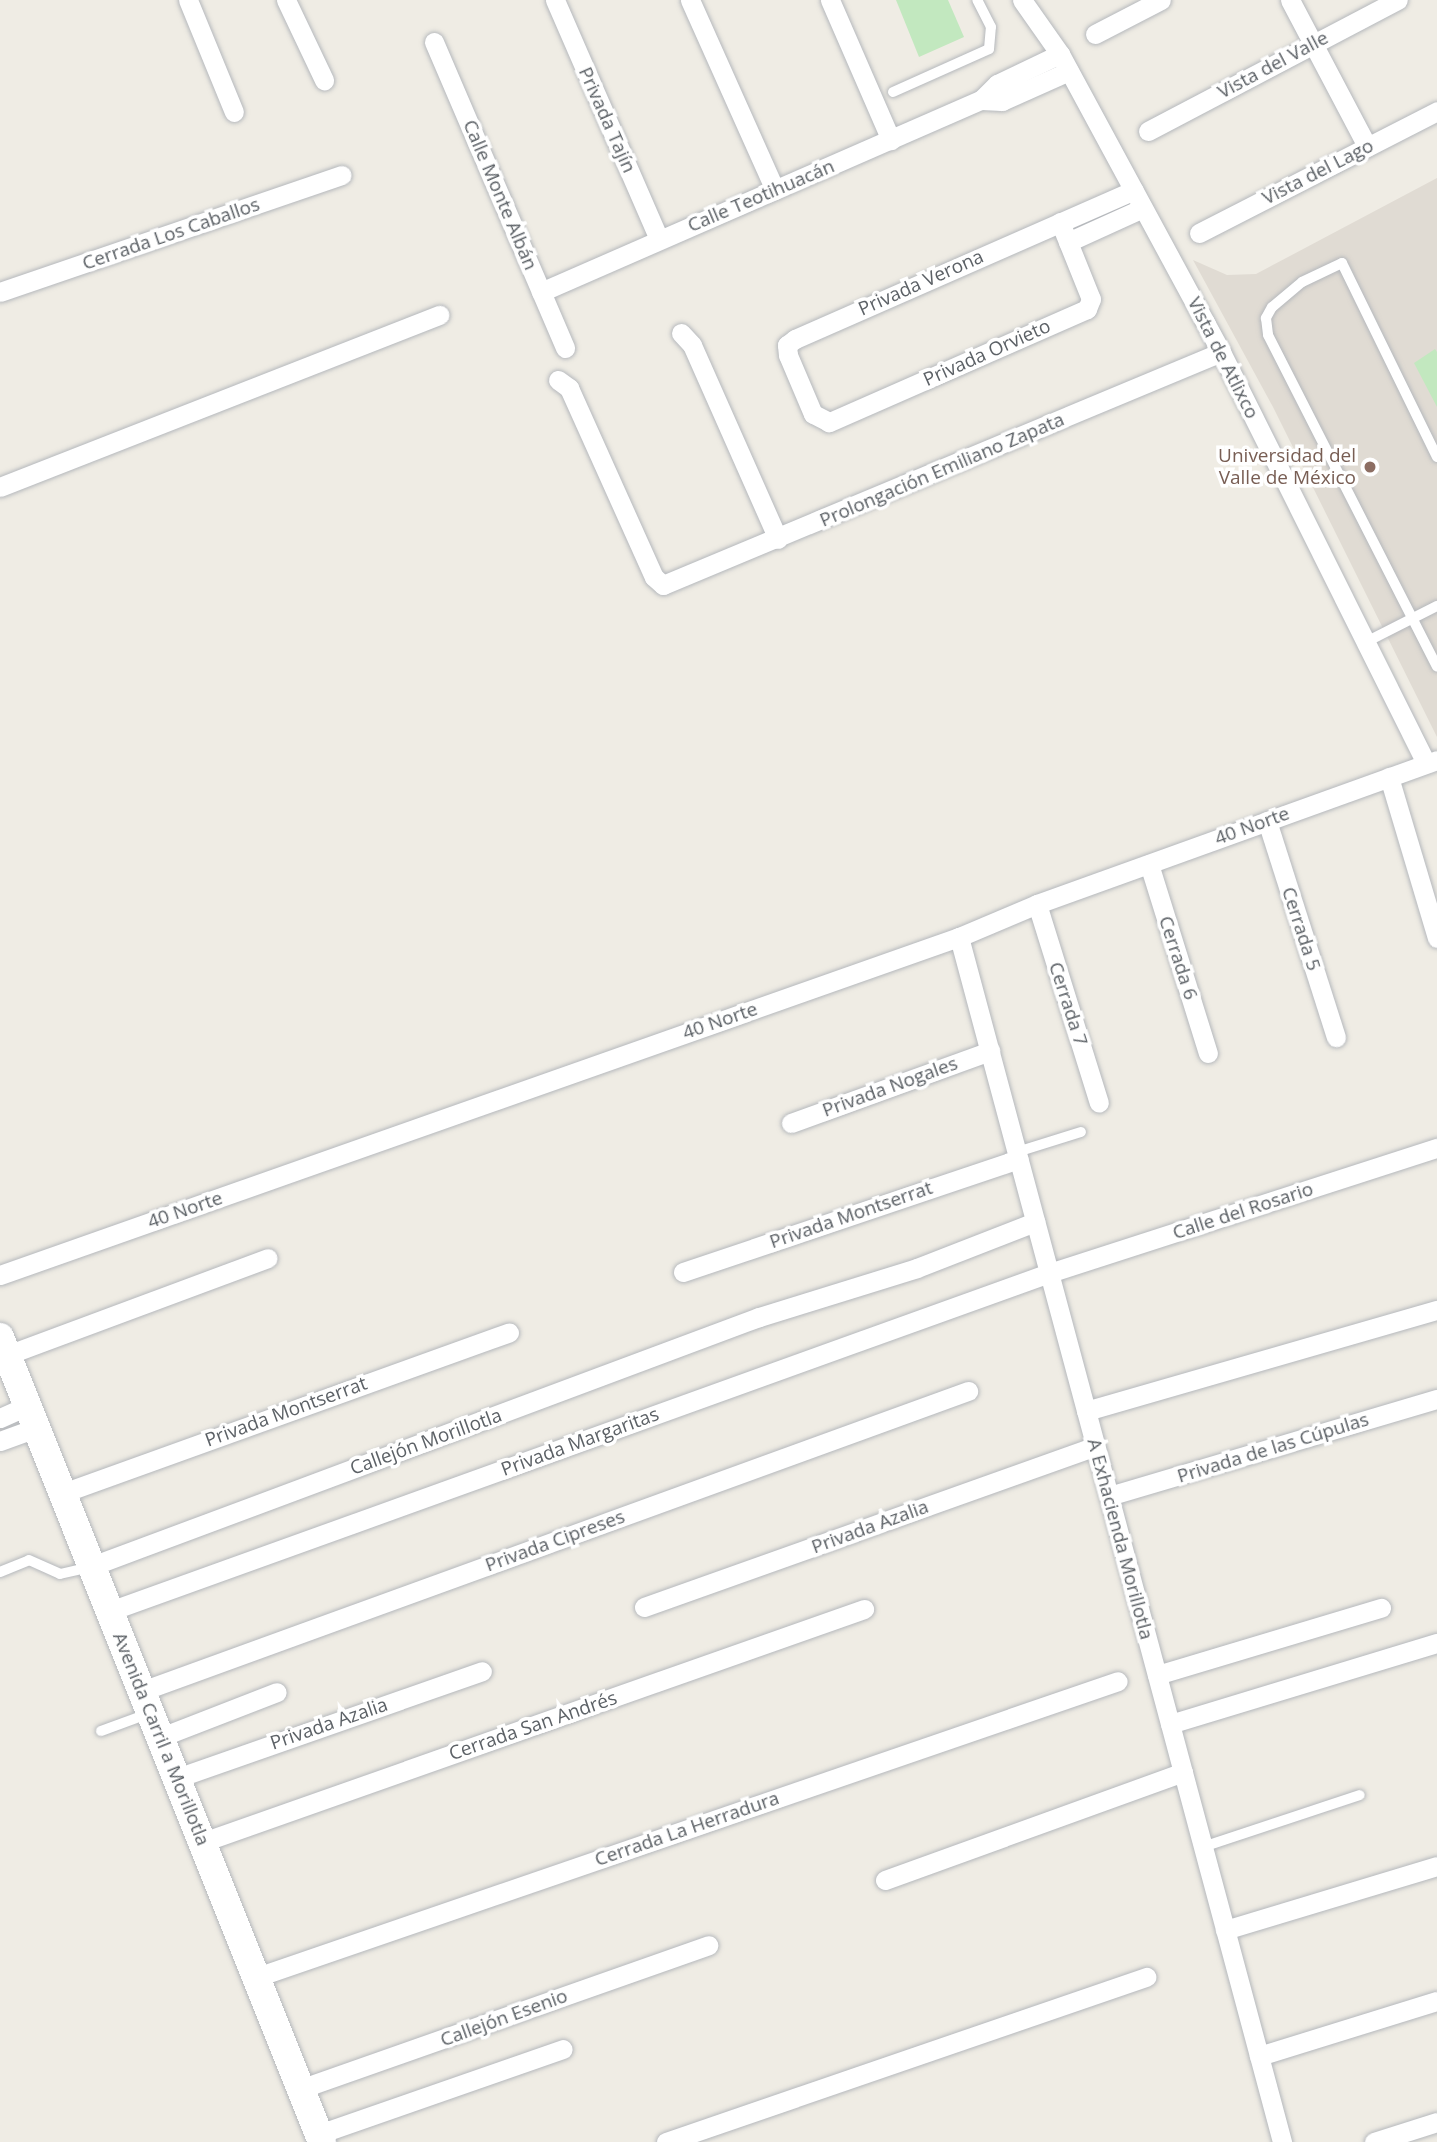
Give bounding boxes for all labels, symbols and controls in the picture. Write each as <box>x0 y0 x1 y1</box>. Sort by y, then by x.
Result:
street label: Vista del Valle <box>1214 26 1332 104</box>
street label: Privada Tajín <box>574 64 640 176</box>
street label: Calle Monte Albán <box>458 116 542 274</box>
street label: Vista del Lago <box>1259 134 1377 210</box>
street label: Calle Teotihuacán <box>684 155 838 237</box>
street label: Cerrada Los Caballos <box>79 193 263 275</box>
street label: Privada Verona <box>855 245 987 321</box>
street label: Vista de Atlixco <box>1183 293 1263 423</box>
street label: Privada Orvieto <box>920 315 1054 391</box>
street label: Prolongación Emiliano Zapata <box>816 408 1068 532</box>
place label: Universidad del Valle de México <box>1218 445 1356 489</box>
marker: Universidad del Valle de México <box>1362 459 1378 475</box>
street label: 40 Norte <box>1212 802 1292 850</box>
street label: Cerrada 5 <box>1277 884 1325 974</box>
street label: Cerrada 6 <box>1154 913 1202 1003</box>
street label: Cerrada 7 <box>1044 959 1092 1049</box>
street label: 40 Norte <box>680 998 760 1044</box>
street label: Privada Nogales <box>819 1052 961 1122</box>
street label: Privada Montserrat <box>767 1176 935 1254</box>
street label: Calle del Rosario <box>1170 1178 1316 1244</box>
street label: 40 Norte <box>145 1187 225 1233</box>
street label: Privada Montserrat <box>202 1372 370 1452</box>
street label: Privada Margaritas <box>498 1403 662 1481</box>
street label: Callejón Morillotla <box>347 1404 505 1480</box>
street label: Privada de las Cúpulas <box>1174 1408 1372 1488</box>
street label: A Exhacienda Morillotla <box>1082 1436 1158 1642</box>
street label: Privada Azalia <box>808 1495 932 1559</box>
street label: Privada Cipreses <box>482 1505 628 1577</box>
street label: Avenida Carril a Morillotla <box>108 1629 214 1849</box>
street label: Cerrada San Andrés <box>446 1687 620 1765</box>
street label: Privada Azalia <box>267 1693 391 1755</box>
street label: Cerrada La Herradura <box>592 1787 782 1871</box>
street label: Callejón Esenio <box>437 1984 571 2052</box>

